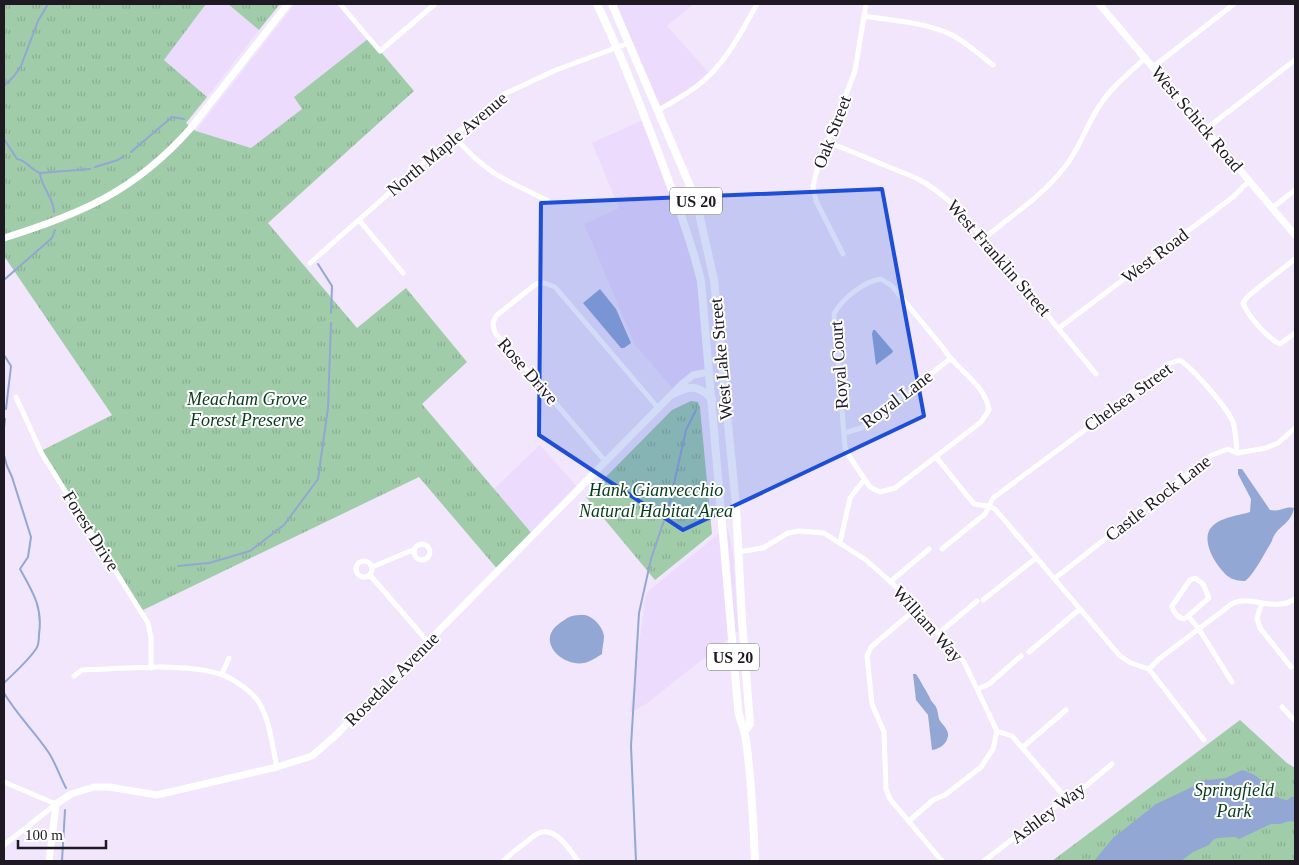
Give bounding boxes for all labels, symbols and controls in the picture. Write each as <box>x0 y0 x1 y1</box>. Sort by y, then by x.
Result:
street label: West Schick Road <box>1147 62 1247 176</box>
street label: North Maple Avenue <box>383 88 511 200</box>
street label: Oak Street <box>809 93 855 171</box>
road number: US 20 <box>670 188 722 215</box>
street label: West Franklin Street <box>943 196 1055 320</box>
street label: West Road <box>1118 225 1192 287</box>
street label: West Lake Street <box>706 297 736 421</box>
street label: Royal Court <box>826 320 852 410</box>
street label: Rose Drive <box>494 334 562 408</box>
street label: Chelsea Street <box>1080 359 1176 435</box>
street label: Royal Lane <box>858 366 936 432</box>
park label: Meacham Grove Forest Preserve <box>186 389 307 430</box>
street label: Castle Rock Lane <box>1101 451 1215 545</box>
park label: Hank Gianvecchio Natural Habitat Area <box>578 480 733 521</box>
street label: Forest Drive <box>59 487 123 575</box>
street label: William Way <box>889 582 967 666</box>
street label: Rosedale Avenue <box>341 628 443 730</box>
road number: US 20 <box>707 644 759 670</box>
street label: Ashley Way <box>1007 779 1089 847</box>
park label: Springfield Park <box>1194 780 1275 821</box>
scale bar <box>18 818 105 850</box>
text: 100 m <box>25 827 63 843</box>

